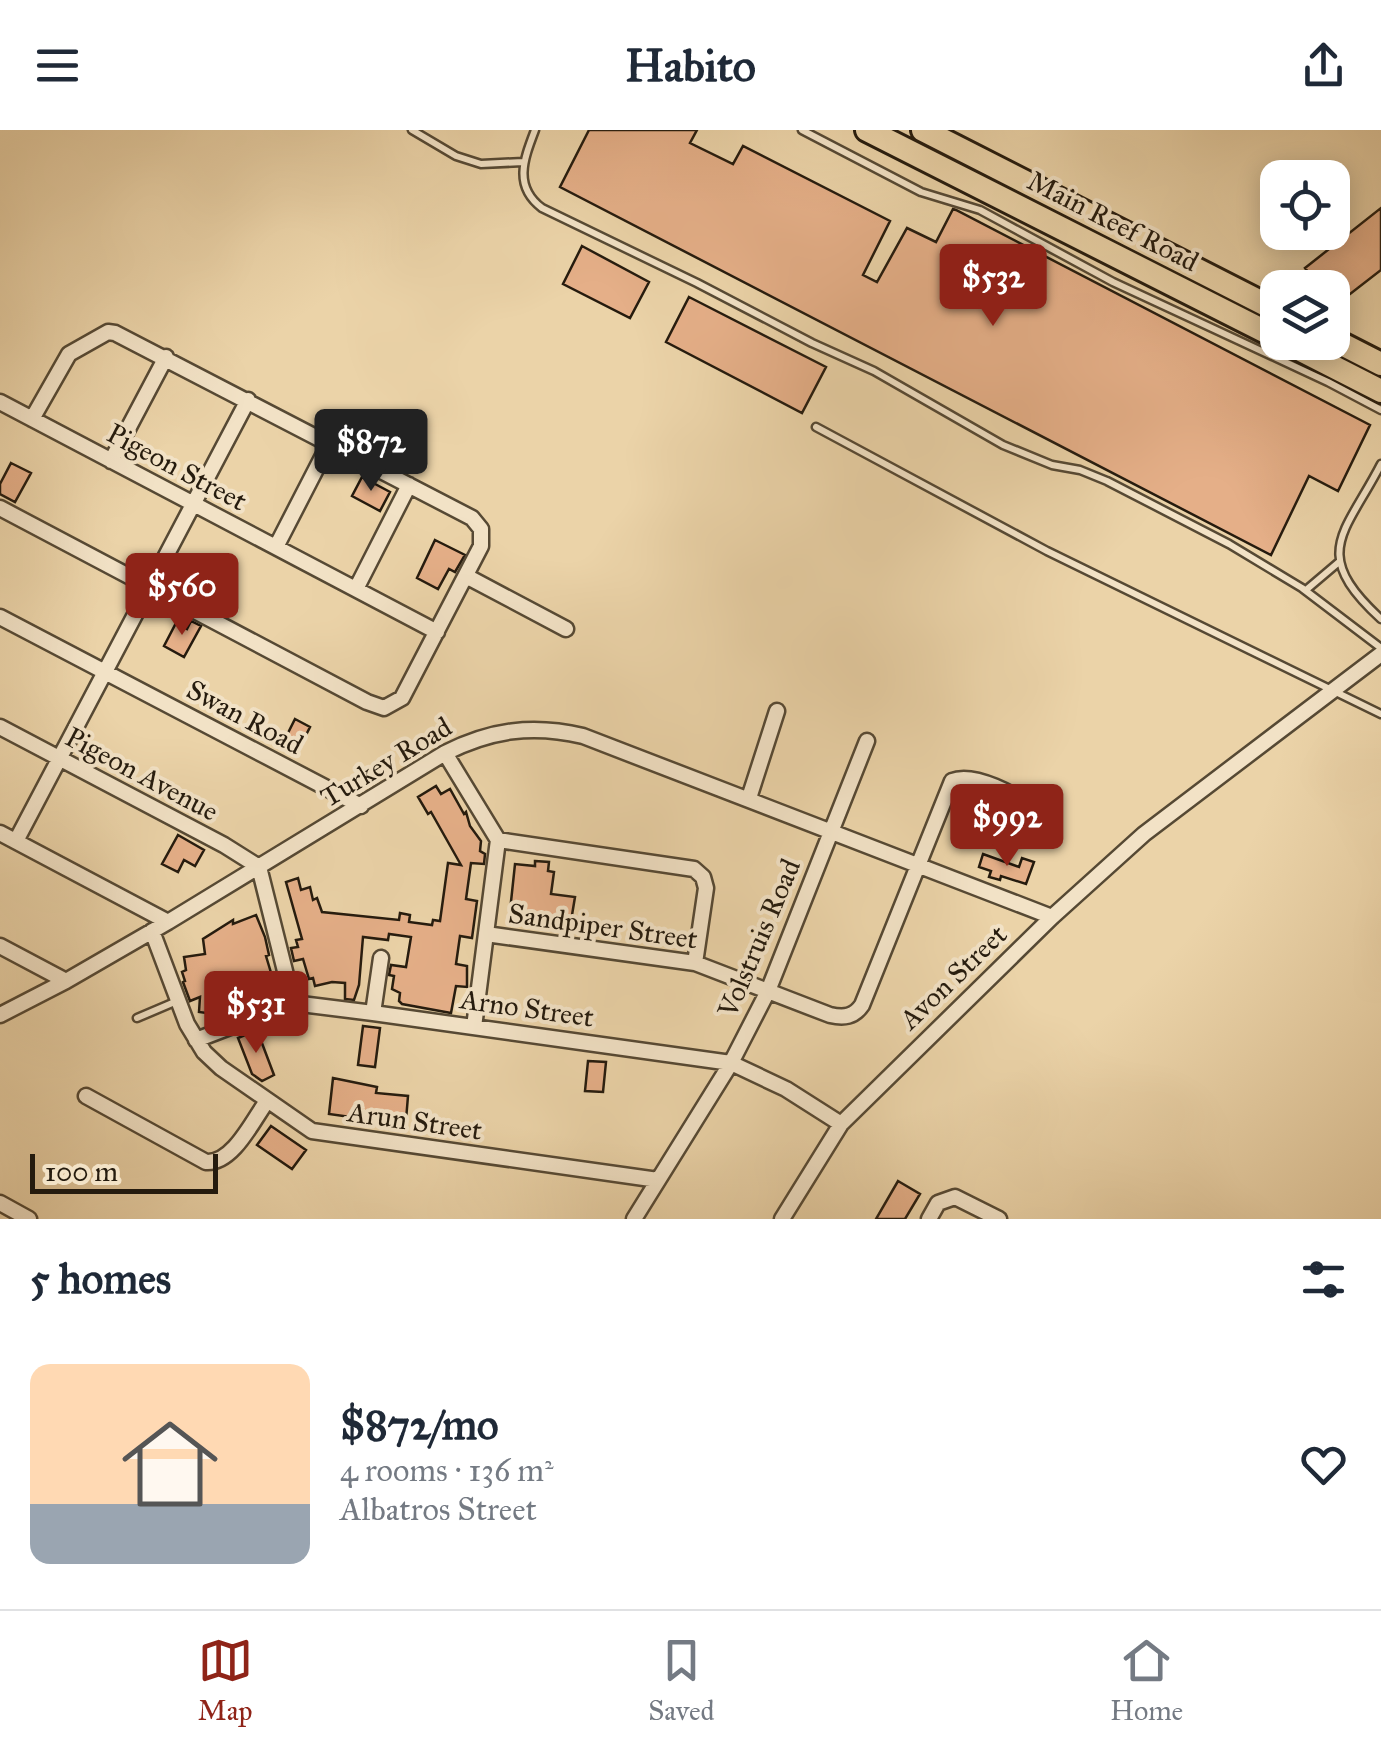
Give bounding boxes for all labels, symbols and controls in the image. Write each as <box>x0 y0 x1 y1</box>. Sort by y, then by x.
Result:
icon: menu <box>30 38 85 93</box>
text: Habito <box>625 38 756 93</box>
icon: share <box>1296 38 1351 93</box>
map controls <box>1260 160 1350 360</box>
button: locate <box>1260 160 1350 250</box>
street label: Main Reef Road <box>1021 163 1205 279</box>
pin: $532 <box>934 244 1052 329</box>
text: $532 <box>962 257 1024 296</box>
button: layers <box>1260 270 1350 360</box>
pin: $872 <box>312 409 430 494</box>
street label: Pigeon Street <box>101 416 253 519</box>
text: $872 <box>336 422 406 461</box>
pin: $560 <box>123 553 241 638</box>
text: $560 <box>147 566 217 605</box>
street label: Swan Road <box>181 672 309 762</box>
street label: Turkey Road <box>314 709 458 815</box>
street label: Pigeon Avenue <box>60 719 224 829</box>
pin: $992 <box>948 784 1066 869</box>
text: $992 <box>972 797 1042 836</box>
street label: Volstruis Road <box>710 854 808 1023</box>
street label: Sandpiper Street <box>506 895 700 957</box>
street label: Avon Street <box>891 917 1014 1038</box>
pin: $531 <box>197 971 315 1056</box>
street label: Arno Street <box>457 981 596 1035</box>
text: $531 <box>226 984 286 1023</box>
street label: Arun Street <box>345 1094 484 1148</box>
scale bar <box>30 1149 218 1194</box>
text: 100 m <box>45 1154 118 1189</box>
icon: filters <box>1296 1252 1351 1307</box>
text: 5 homes <box>30 1253 171 1305</box>
text: $872/mo <box>340 1399 499 1451</box>
icon: home <box>110 1404 230 1524</box>
icon: heart <box>1296 1437 1351 1492</box>
text: 4 rooms · 136 m² <box>340 1451 553 1490</box>
text: Albatros Street <box>340 1490 537 1529</box>
tab: Map <box>198 1633 253 1728</box>
tab: Saved <box>648 1633 715 1728</box>
tab: Home <box>1110 1633 1183 1728</box>

